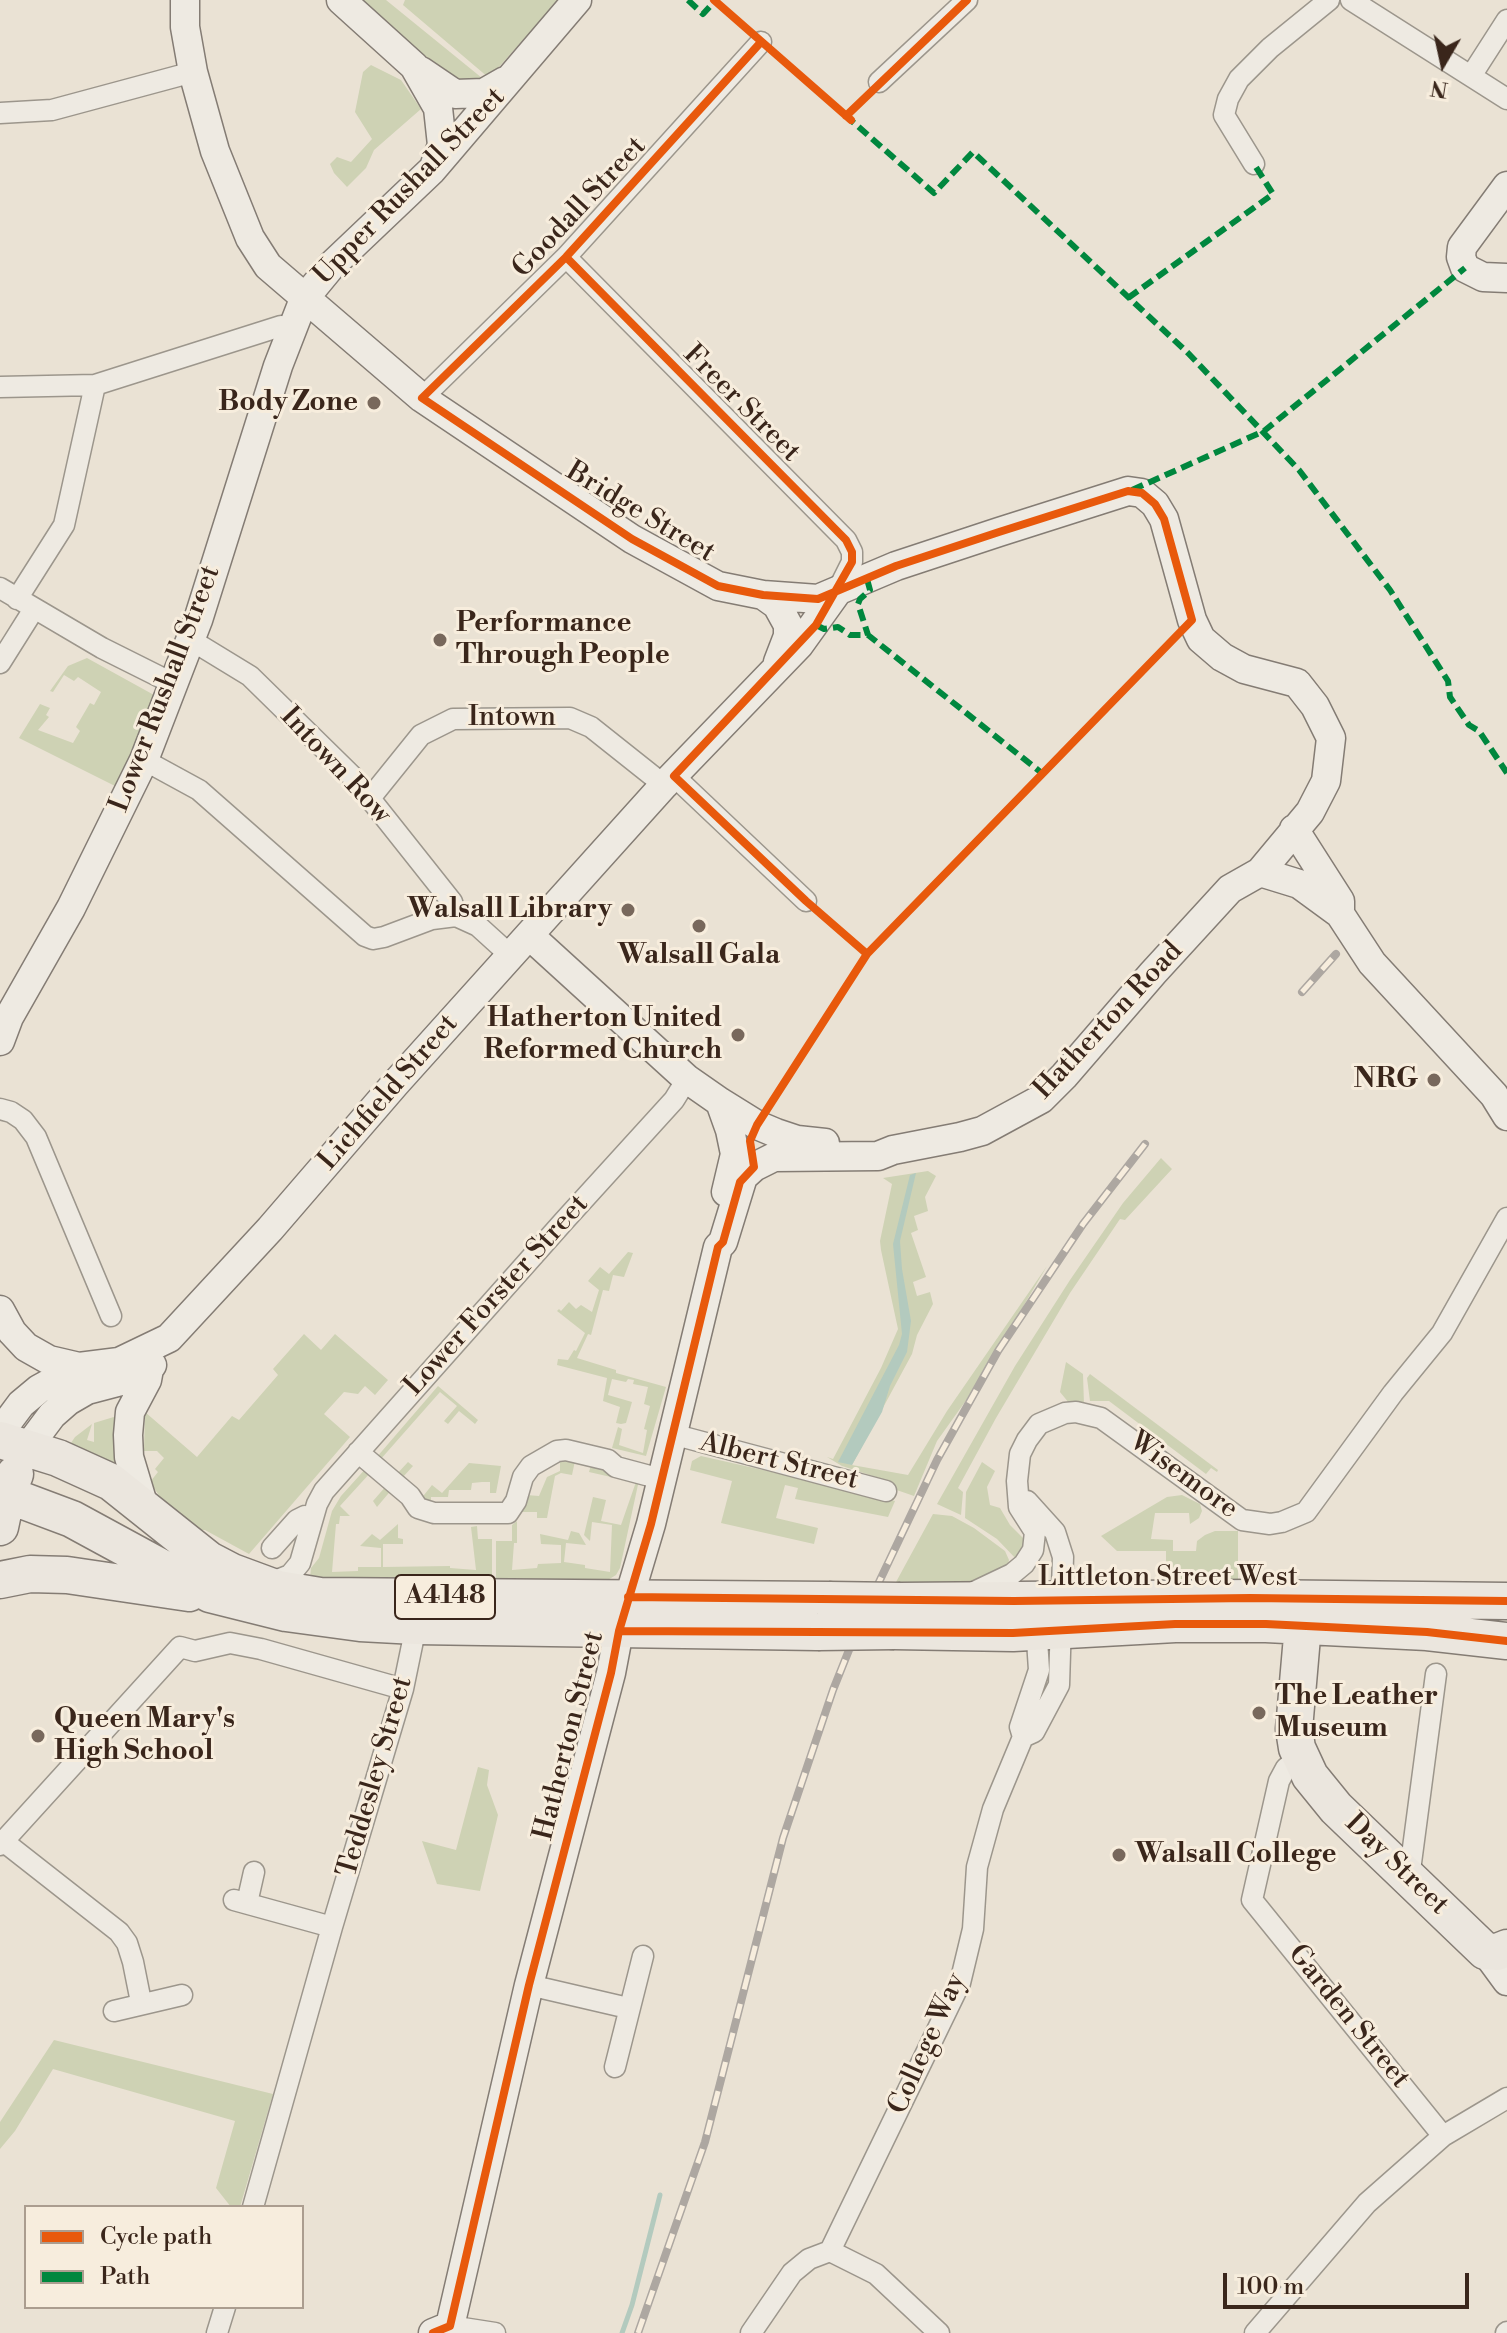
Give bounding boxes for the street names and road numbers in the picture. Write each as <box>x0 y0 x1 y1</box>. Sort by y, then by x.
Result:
street label: Upper Rushall Street <box>307 81 513 293</box>
street label: Goodall Street <box>506 131 654 285</box>
street label: Freer Street <box>675 338 807 470</box>
street label: Bridge Street <box>560 455 720 571</box>
street label: Lower Rushall Street <box>103 561 229 817</box>
street label: Intown Row <box>272 701 398 831</box>
street label: Intown <box>468 701 556 735</box>
street label: Hatherton Road <box>1027 935 1191 1107</box>
street label: Lichfield Street <box>312 1008 466 1178</box>
street label: Lower Forster Street <box>398 1188 596 1404</box>
street label: Wisemore <box>1122 1425 1244 1527</box>
street label: Albert Street <box>696 1426 862 1498</box>
street label: Littleton Street West <box>1038 1561 1298 1595</box>
road number: A4148 <box>395 1575 495 1619</box>
street label: Hatherton Street <box>528 1628 612 1844</box>
street label: Teddesley Street <box>331 1673 421 1881</box>
street label: Day Street <box>1337 1807 1455 1923</box>
street label: Garden Street <box>1280 1938 1416 2096</box>
street label: College Way <box>882 1968 974 2120</box>

